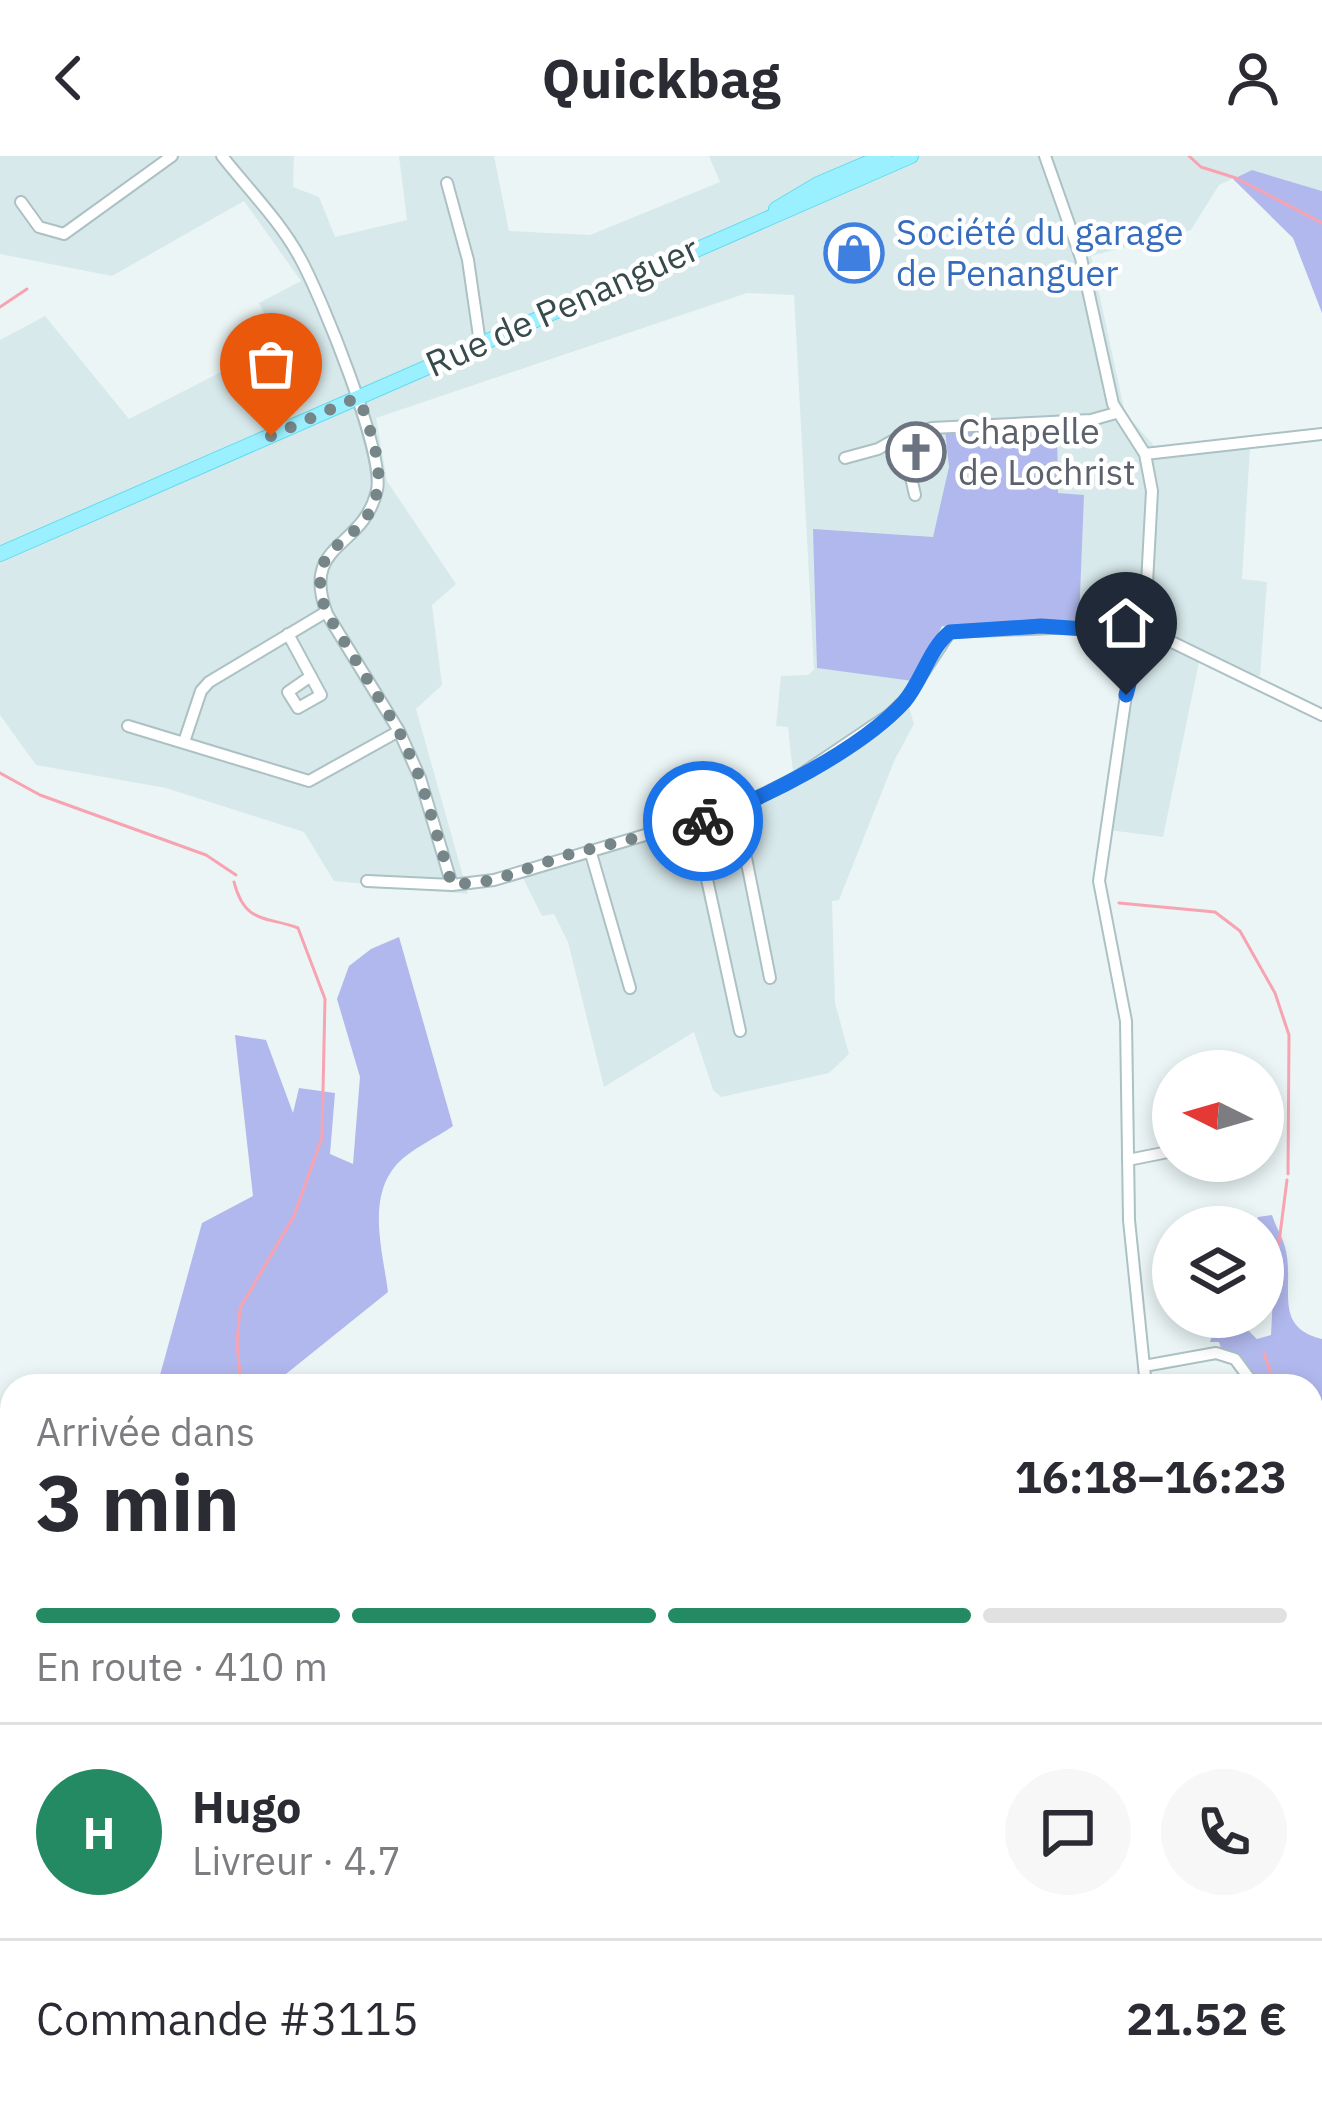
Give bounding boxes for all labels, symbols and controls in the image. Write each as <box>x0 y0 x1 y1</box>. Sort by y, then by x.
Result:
text: Quickbag <box>542 43 780 113</box>
icon: back <box>36 45 102 111</box>
icon: person <box>1220 45 1286 111</box>
place label: Société du garage de Penanguer <box>896 208 1184 296</box>
shop icon: Société du garage de Penanguer <box>823 222 885 284</box>
street label: Rue de Penanguer <box>418 224 706 387</box>
pin <box>220 313 322 436</box>
icon: bag <box>238 331 304 397</box>
place label: Chapelle de Lochrist <box>958 407 1136 495</box>
church icon: Chapelle de Lochrist <box>885 421 947 483</box>
pin <box>1075 572 1177 695</box>
icon: home <box>1093 590 1159 656</box>
courier <box>643 761 763 881</box>
icon: bike <box>670 788 736 854</box>
north arrow <box>1152 1050 1284 1182</box>
map controls <box>1152 1050 1284 1338</box>
button: layers <box>1152 1206 1284 1338</box>
text: Arrivée dans <box>36 1406 255 1457</box>
text: 16:18–16:23 <box>1015 1447 1287 1505</box>
text: 3 min <box>36 1451 240 1552</box>
text: En route · 410 m <box>36 1641 328 1692</box>
button: chat <box>1005 1769 1131 1895</box>
button: phone <box>1161 1769 1287 1895</box>
text: Hugo <box>192 1777 301 1835</box>
text: H <box>83 1803 115 1861</box>
text: Livreur · 4.7 <box>192 1835 401 1886</box>
text: Commande #3115 <box>36 1989 419 2047</box>
text: 21.52 € <box>1126 1989 1287 2047</box>

